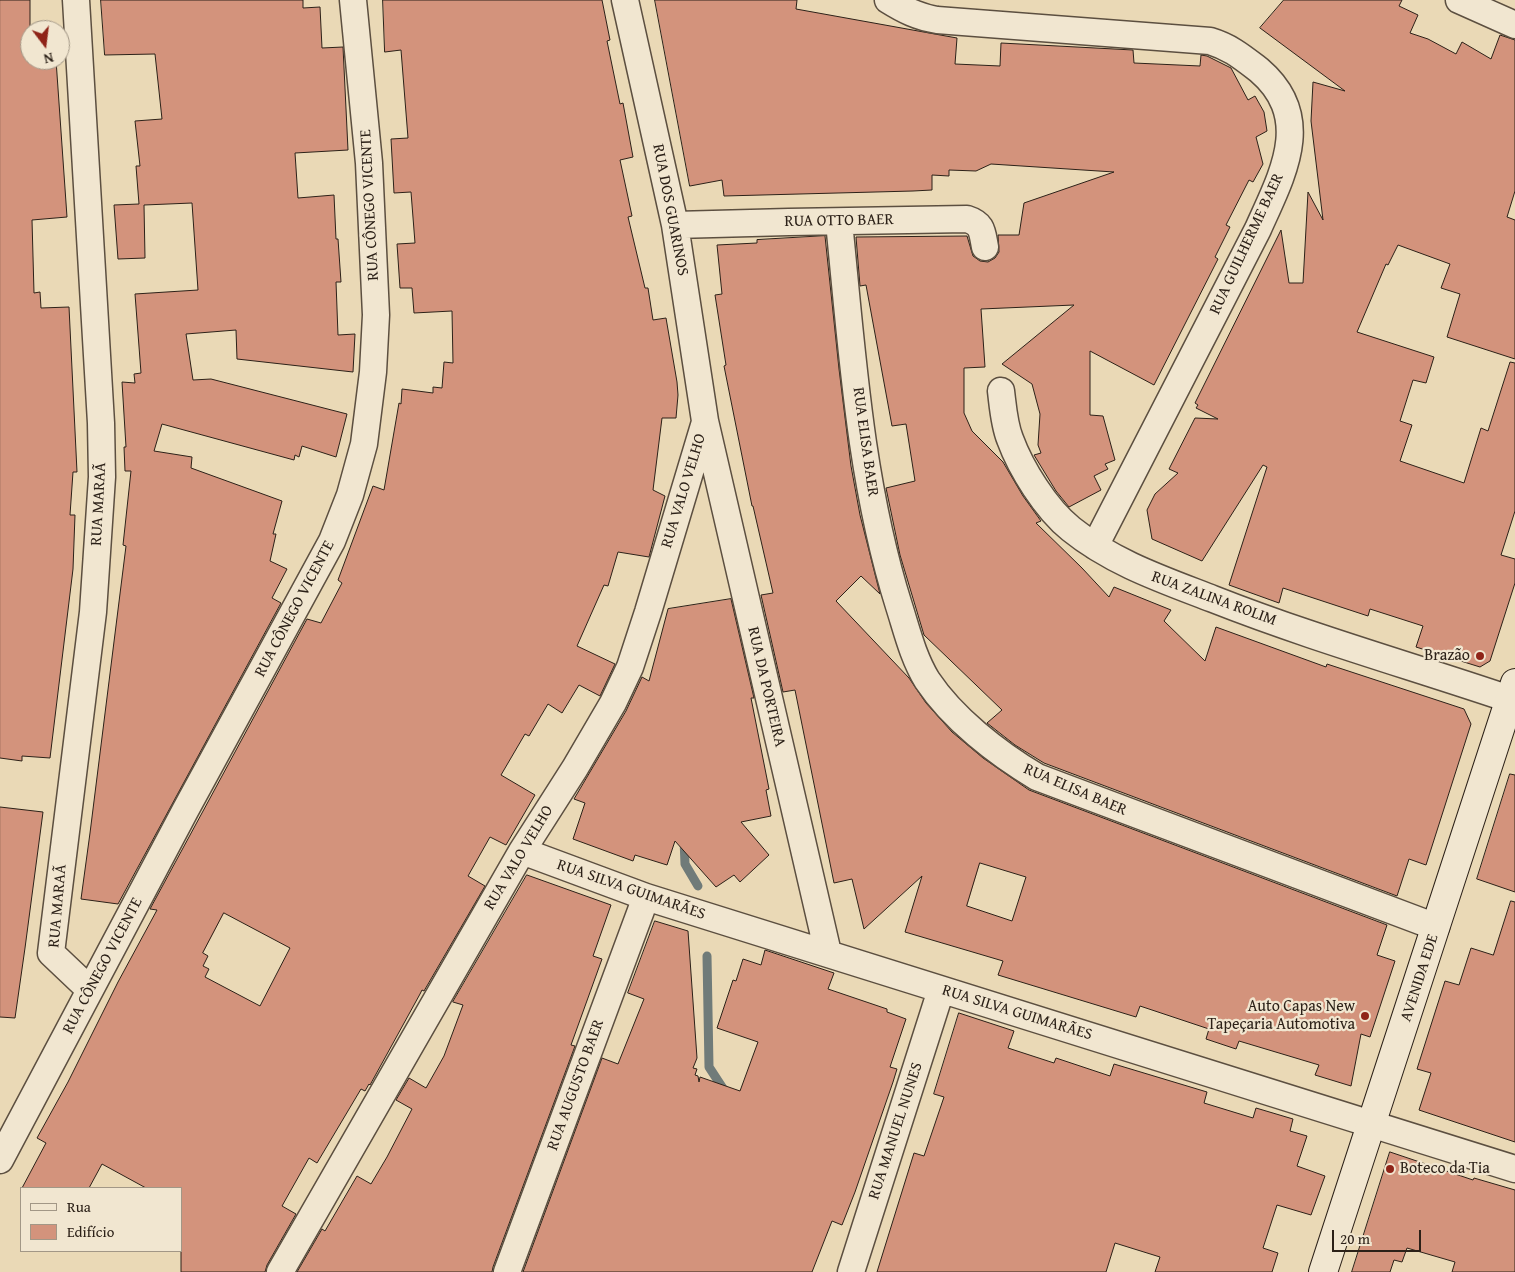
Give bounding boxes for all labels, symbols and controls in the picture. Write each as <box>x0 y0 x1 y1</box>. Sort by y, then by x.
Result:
north arrow <box>20 20 70 70</box>
text: N <box>42 48 56 69</box>
street label: RUA CÔNEGO VICENTE <box>356 129 384 281</box>
street label: RUA DOS GUARINOS <box>648 142 692 278</box>
street label: RUA GUILHERME BAER <box>1206 170 1288 318</box>
street label: RUA OTTO BAER <box>784 210 894 232</box>
street label: RUA ELISA BAER <box>848 386 882 498</box>
street label: RUA VALO VELHO <box>657 432 711 550</box>
street label: RUA MARAÃ <box>87 462 111 546</box>
street label: RUA CÔNEGO VICENTE <box>251 538 339 680</box>
street label: RUA ZALINA ROLIM <box>1149 567 1279 631</box>
street label: RUA DA PORTEIRA <box>743 625 789 749</box>
place label: Brazão <box>1424 646 1470 666</box>
marker: Brazão <box>1474 650 1486 662</box>
street label: RUA ELISA BAER <box>1021 760 1129 820</box>
street label: RUA VALO VELHO <box>480 802 558 914</box>
street label: RUA SILVA GUIMARÃES <box>554 856 708 924</box>
street label: RUA MARAÃ <box>45 864 71 948</box>
street label: RUA CÔNEGO VICENTE <box>59 895 147 1037</box>
street label: AVENIDA EDE <box>1397 932 1443 1024</box>
street label: RUA SILVA GUIMARÃES <box>940 981 1094 1045</box>
place label: Auto Capas New Tapeçaria Automotiva <box>1207 997 1355 1035</box>
marker: Auto Capas New Tapeçaria Automotiva <box>1359 1010 1371 1022</box>
street label: RUA AUGUSTO BAER <box>543 1017 609 1153</box>
street label: RUA MANUEL NUNES <box>865 1060 927 1202</box>
place label: Boteco da Tia <box>1400 1159 1490 1179</box>
marker: Boteco da Tia <box>1384 1163 1396 1175</box>
legend <box>20 1187 182 1252</box>
text: Rua <box>67 1196 91 1217</box>
scale bar <box>1335 1220 1424 1252</box>
text: Edifício <box>67 1221 114 1242</box>
text: 20 m <box>1340 1228 1370 1249</box>

